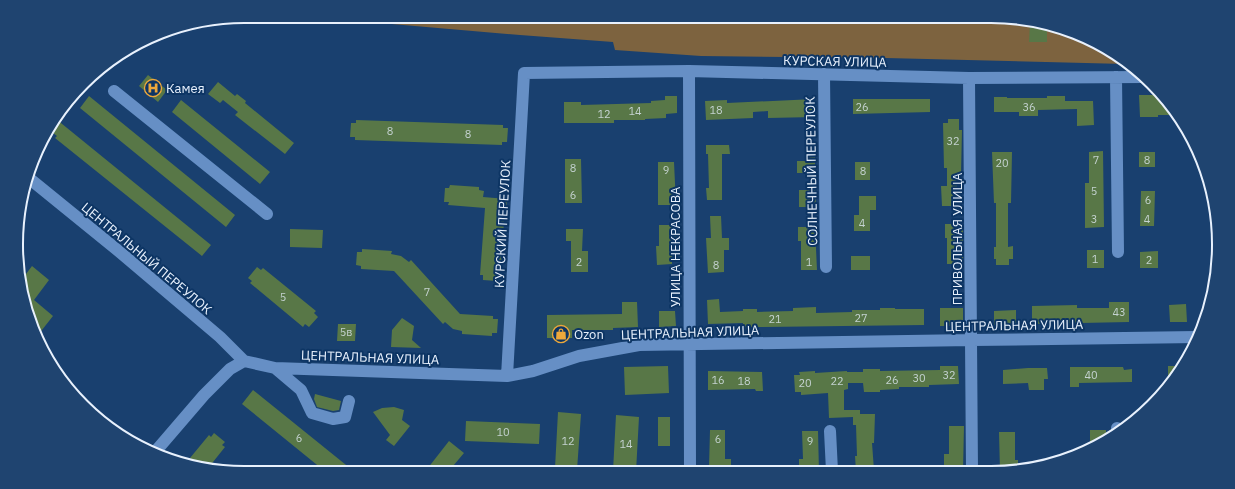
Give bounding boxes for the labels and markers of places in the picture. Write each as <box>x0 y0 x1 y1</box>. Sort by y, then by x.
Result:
hospital icon: Камея <box>143 78 163 98</box>
place label: Камея <box>166 80 205 97</box>
shop icon: Ozon <box>551 324 571 344</box>
place label: Ozon <box>574 326 604 343</box>

